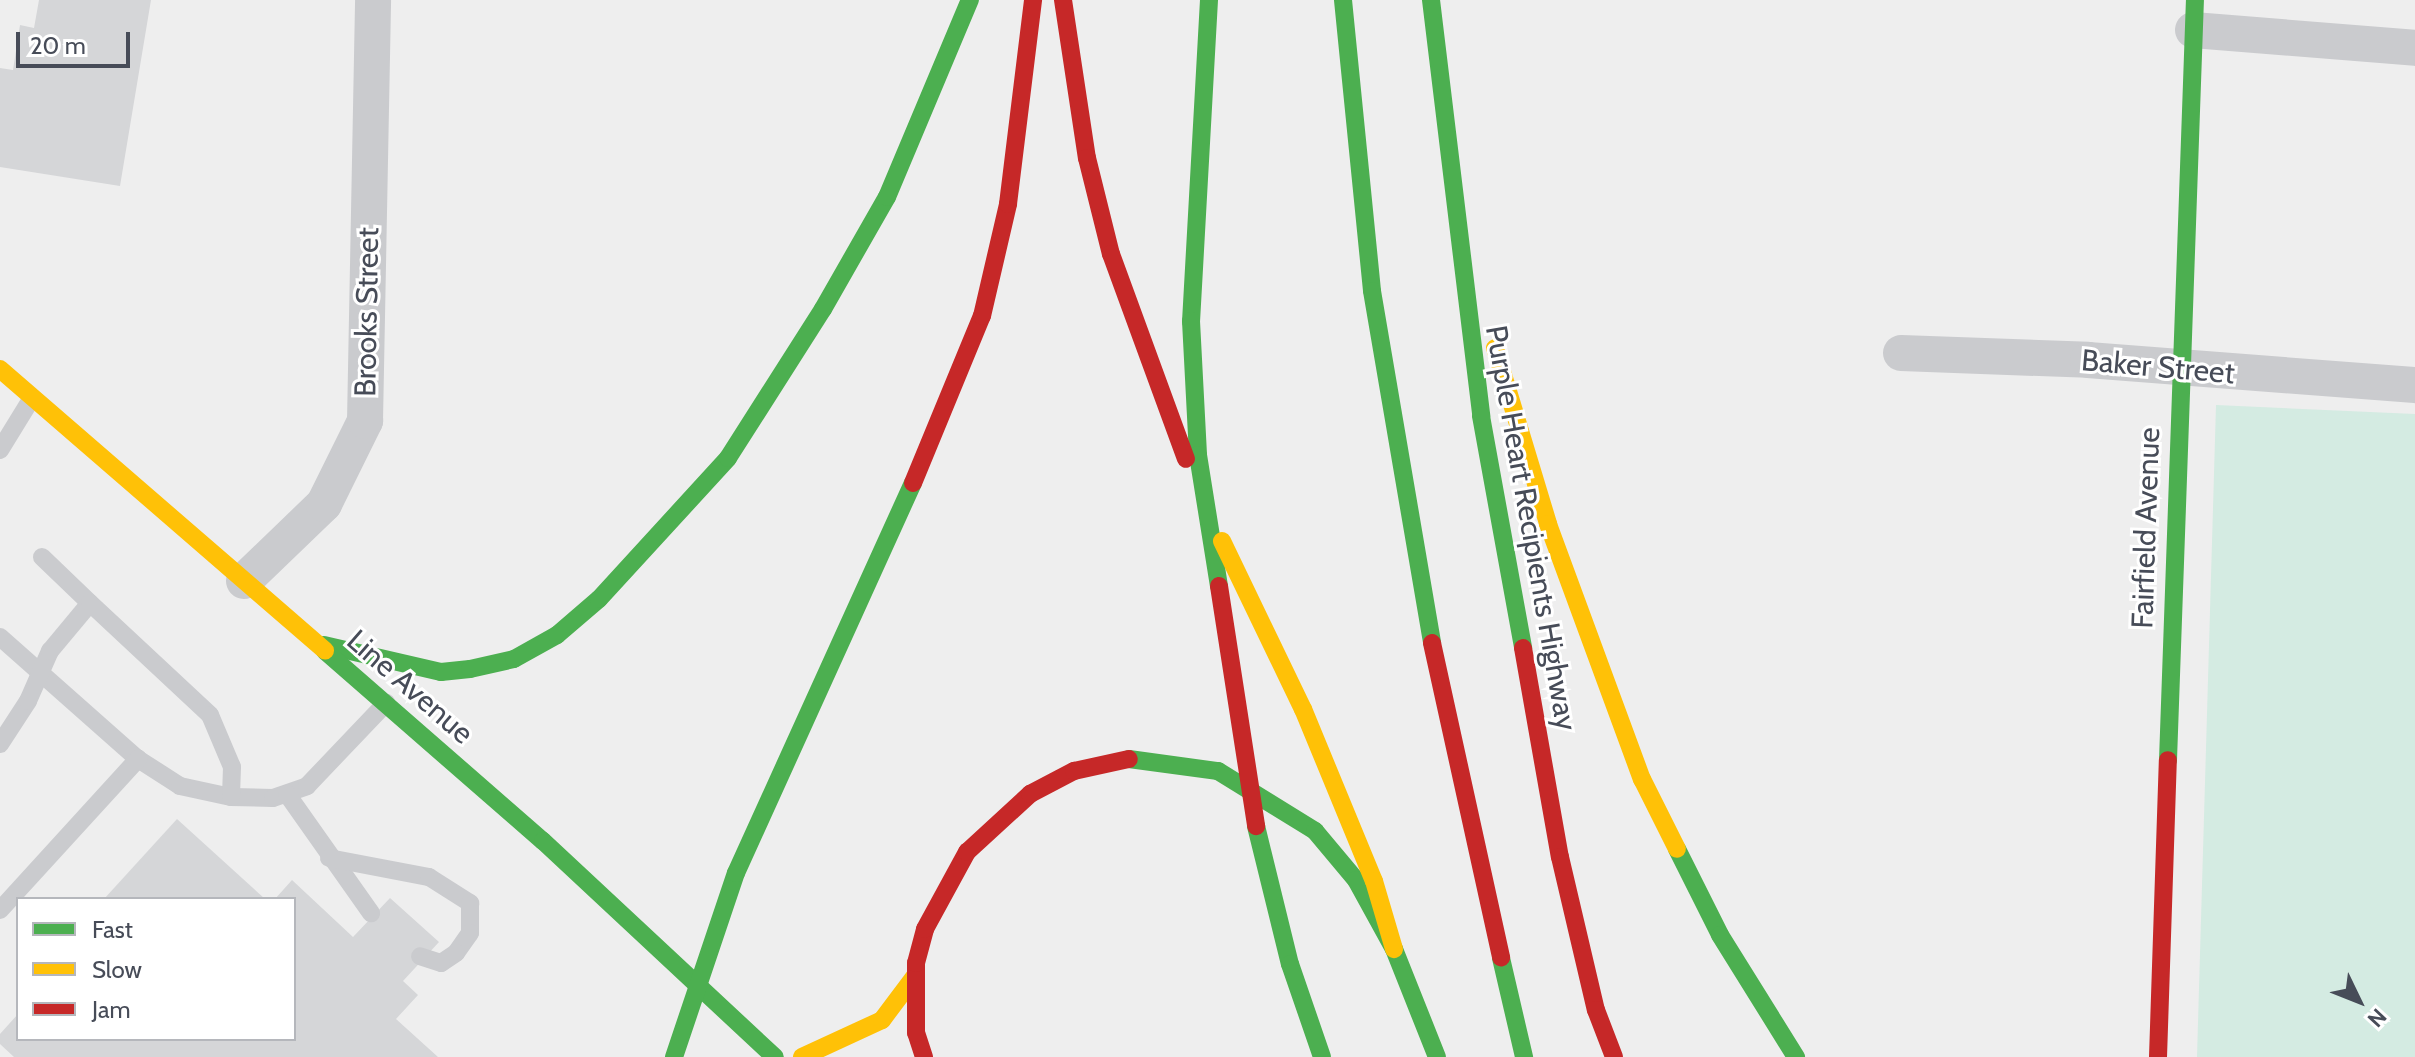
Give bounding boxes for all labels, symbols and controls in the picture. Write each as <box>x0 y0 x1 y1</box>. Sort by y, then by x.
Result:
scale bar <box>20 16 134 66</box>
text: 20 m <box>30 31 86 60</box>
street label: Brooks Street <box>348 227 386 397</box>
street label: Purple Heart Recipients Highway <box>1478 323 1584 733</box>
street label: Baker Street <box>2080 342 2236 392</box>
street label: Fairfield Avenue <box>2124 427 2168 629</box>
street label: Line Avenue <box>340 622 480 752</box>
legend <box>16 897 296 1041</box>
text: Fast <box>92 915 133 944</box>
text: Slow <box>92 955 142 984</box>
north arrow <box>2319 961 2399 1041</box>
text: Jam <box>92 995 130 1024</box>
text: N <box>2362 1003 2392 1033</box>

